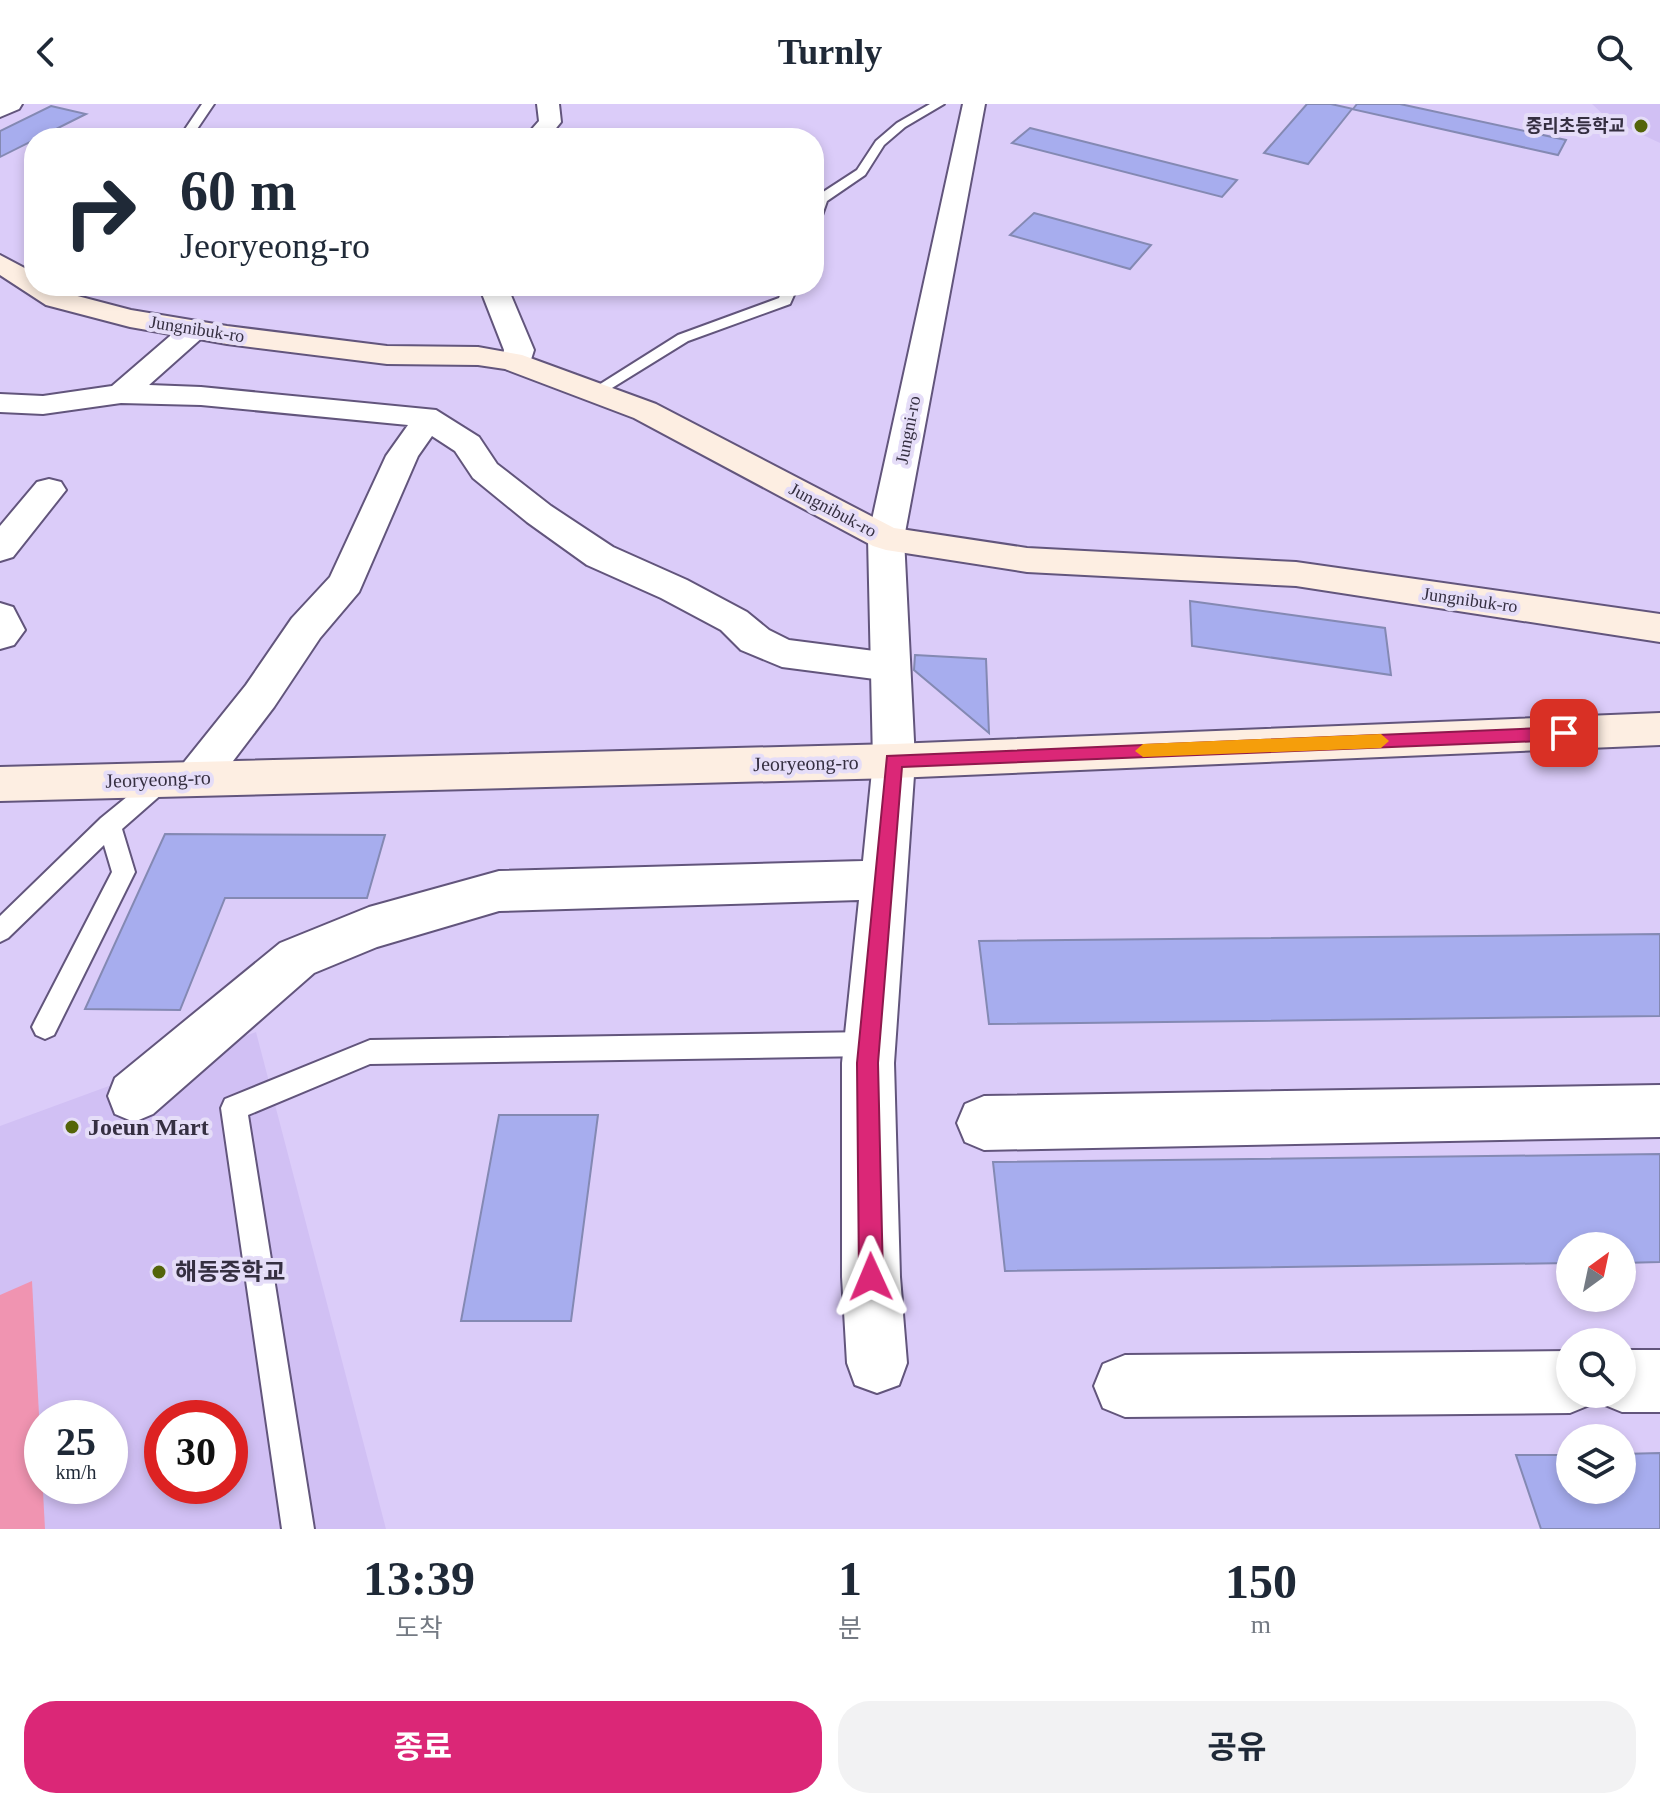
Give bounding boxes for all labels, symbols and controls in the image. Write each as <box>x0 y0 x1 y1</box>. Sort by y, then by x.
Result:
icon: back <box>24 30 68 74</box>
icon: search <box>1592 30 1636 74</box>
text: Turnly <box>778 32 882 72</box>
place label: 중리초등학교 <box>1526 116 1625 136</box>
marker: 중리초등학교 <box>1632 117 1650 135</box>
icon: right <box>48 160 152 264</box>
text: 60 m <box>180 160 297 222</box>
text: Jeoryeong-ro <box>180 226 370 266</box>
street label: Jungnibuk-ro <box>148 312 246 346</box>
street label: Jungni-ro <box>892 394 924 466</box>
street label: Jungnibuk-ro <box>786 479 880 541</box>
street label: Jungnibuk-ro <box>1421 583 1519 617</box>
pin <box>1530 699 1598 767</box>
icon: arrive <box>1542 711 1586 755</box>
street label: Jeoryeong-ro <box>753 751 859 776</box>
street label: Jeoryeong-ro <box>105 766 211 793</box>
place label: Joeun Mart <box>88 1114 209 1140</box>
marker: Joeun Mart <box>63 1118 81 1136</box>
north arrow <box>1556 1232 1636 1312</box>
map controls <box>1556 1232 1636 1504</box>
position arrow <box>829 1235 913 1319</box>
place label: 해동중학교 <box>175 1259 285 1285</box>
marker: 해동중학교 <box>150 1263 168 1281</box>
button: search <box>1556 1328 1636 1408</box>
speed limit sign: 30 <box>144 1400 248 1504</box>
text: 25 <box>56 1419 96 1464</box>
button: layers <box>1556 1424 1636 1504</box>
text: km/h <box>55 1461 97 1483</box>
text: 13:39 <box>363 1552 475 1605</box>
text: 1 <box>838 1552 862 1605</box>
text: 150 <box>1225 1555 1297 1608</box>
text: m <box>1251 1610 1271 1639</box>
text: 도착 <box>395 1614 443 1643</box>
text: 분 <box>838 1614 862 1643</box>
button: 종료 <box>24 1701 822 1793</box>
button: 공유 <box>838 1701 1636 1793</box>

